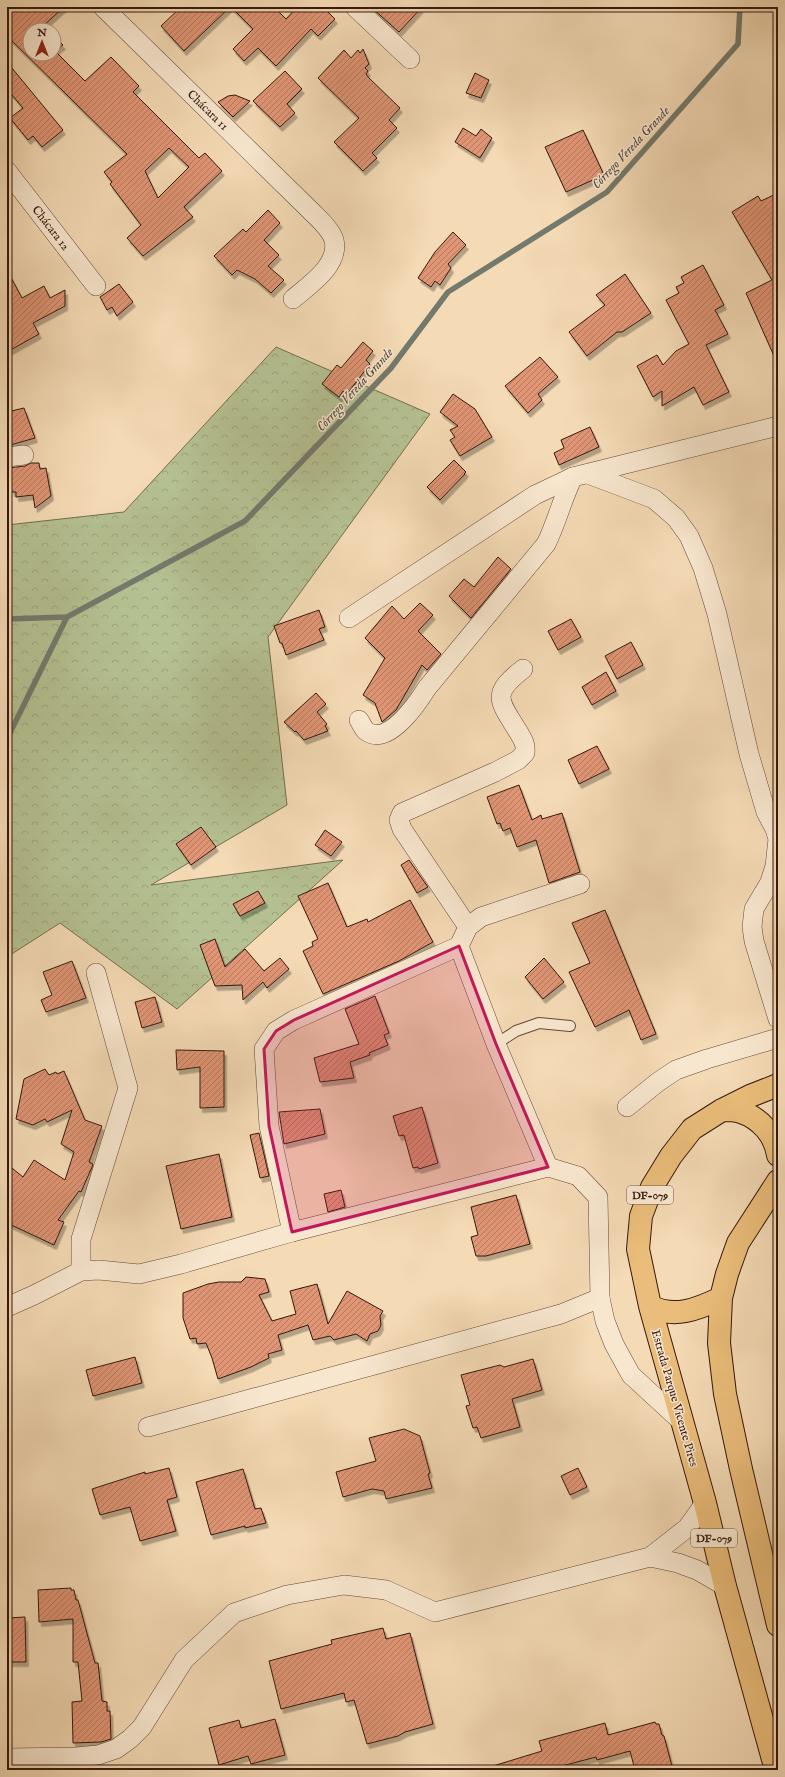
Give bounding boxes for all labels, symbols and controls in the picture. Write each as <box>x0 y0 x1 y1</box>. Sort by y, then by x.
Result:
north arrow <box>22 22 62 62</box>
text: N <box>36 26 47 40</box>
street label: Chácara 11 <box>184 87 231 134</box>
water label: Córrego Vereda Grande <box>588 103 675 194</box>
street label: Chácara 12 <box>29 203 73 254</box>
water label: Córrego Vereda Grande <box>313 344 398 436</box>
road number: DF-079 <box>627 1186 673 1204</box>
street label: Estrada Parque Vicente Pires <box>647 1328 701 1469</box>
road number: DF-079 <box>691 1529 737 1547</box>

